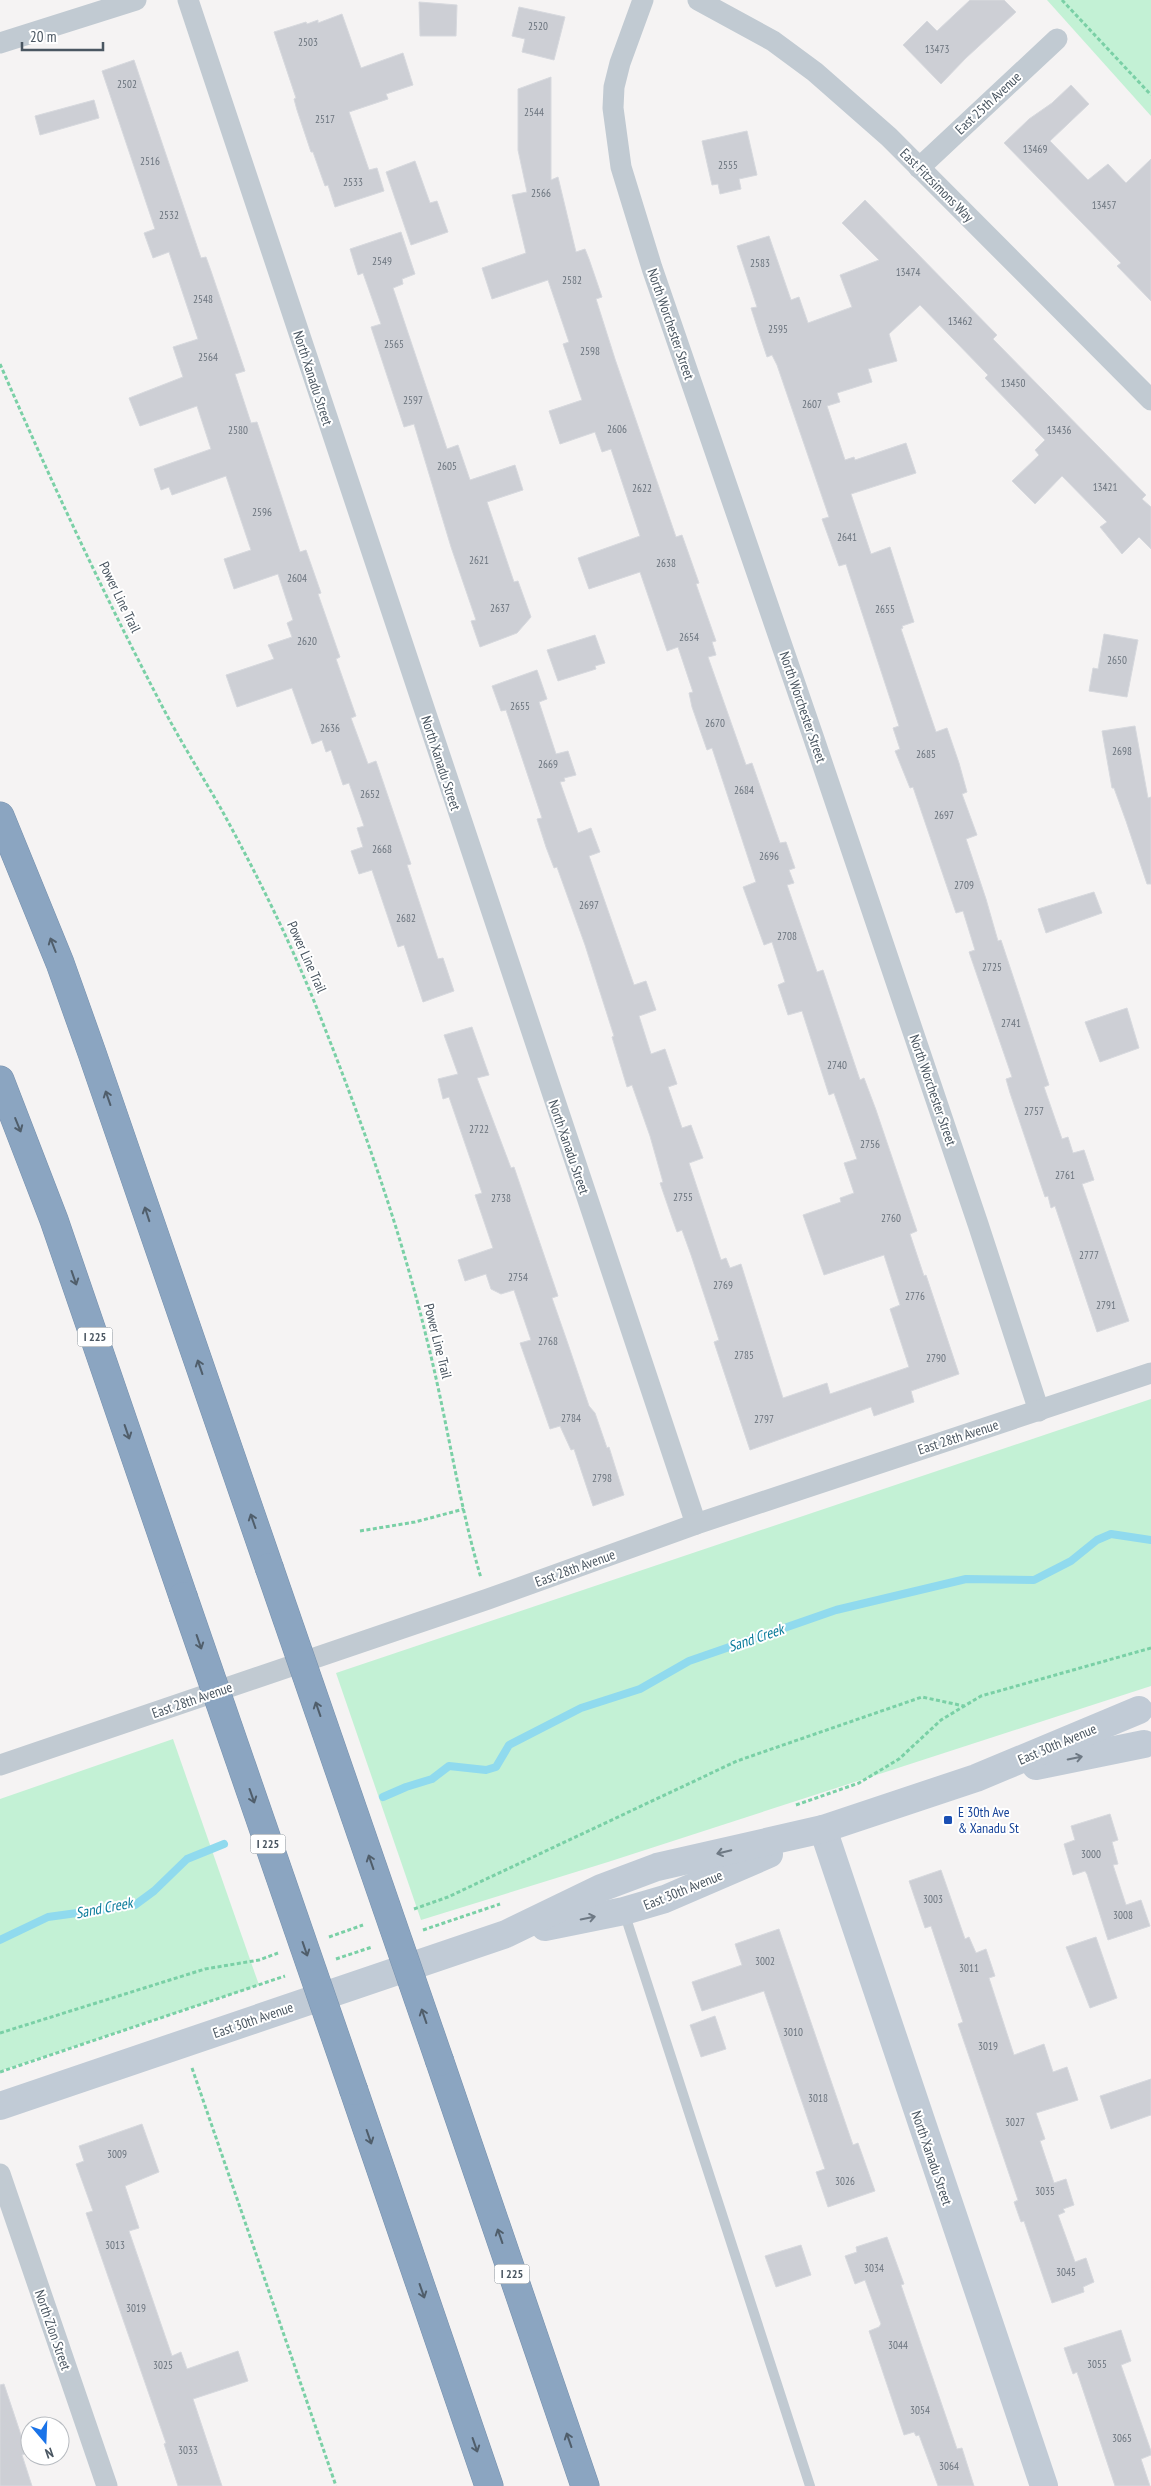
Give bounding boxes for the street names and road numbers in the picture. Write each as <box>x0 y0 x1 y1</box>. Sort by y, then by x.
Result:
street label: East 25th Avenue <box>951 68 1025 138</box>
street label: East Fitzsimons Way <box>896 144 978 226</box>
street label: North Worchester Street <box>644 266 698 382</box>
street label: North Xanadu Street <box>289 328 337 428</box>
street label: Power Line Trail <box>95 559 145 636</box>
street label: North Worchester Street <box>776 649 830 765</box>
street label: North Xanadu Street <box>417 713 465 813</box>
street label: Power Line Trail <box>283 918 331 996</box>
street label: North Worchester Street <box>906 1032 960 1148</box>
street label: North Xanadu Street <box>544 1097 594 1197</box>
street label: Power Line Trail <box>420 1302 456 1381</box>
road number: I 225 <box>78 1328 112 1346</box>
street label: East 28th Avenue <box>915 1415 1001 1459</box>
street label: East 28th Avenue <box>533 1545 618 1591</box>
street label: East 28th Avenue <box>149 1678 235 1722</box>
street label: East 30th Avenue <box>1015 1719 1099 1769</box>
road number: I 225 <box>250 1835 286 1854</box>
street label: East 30th Avenue <box>641 1866 725 1914</box>
street label: East 30th Avenue <box>210 1998 296 2042</box>
street label: North Xanadu Street <box>907 2108 957 2208</box>
road number: I 225 <box>494 2264 530 2284</box>
street label: North Zion Street <box>31 2287 75 2373</box>

